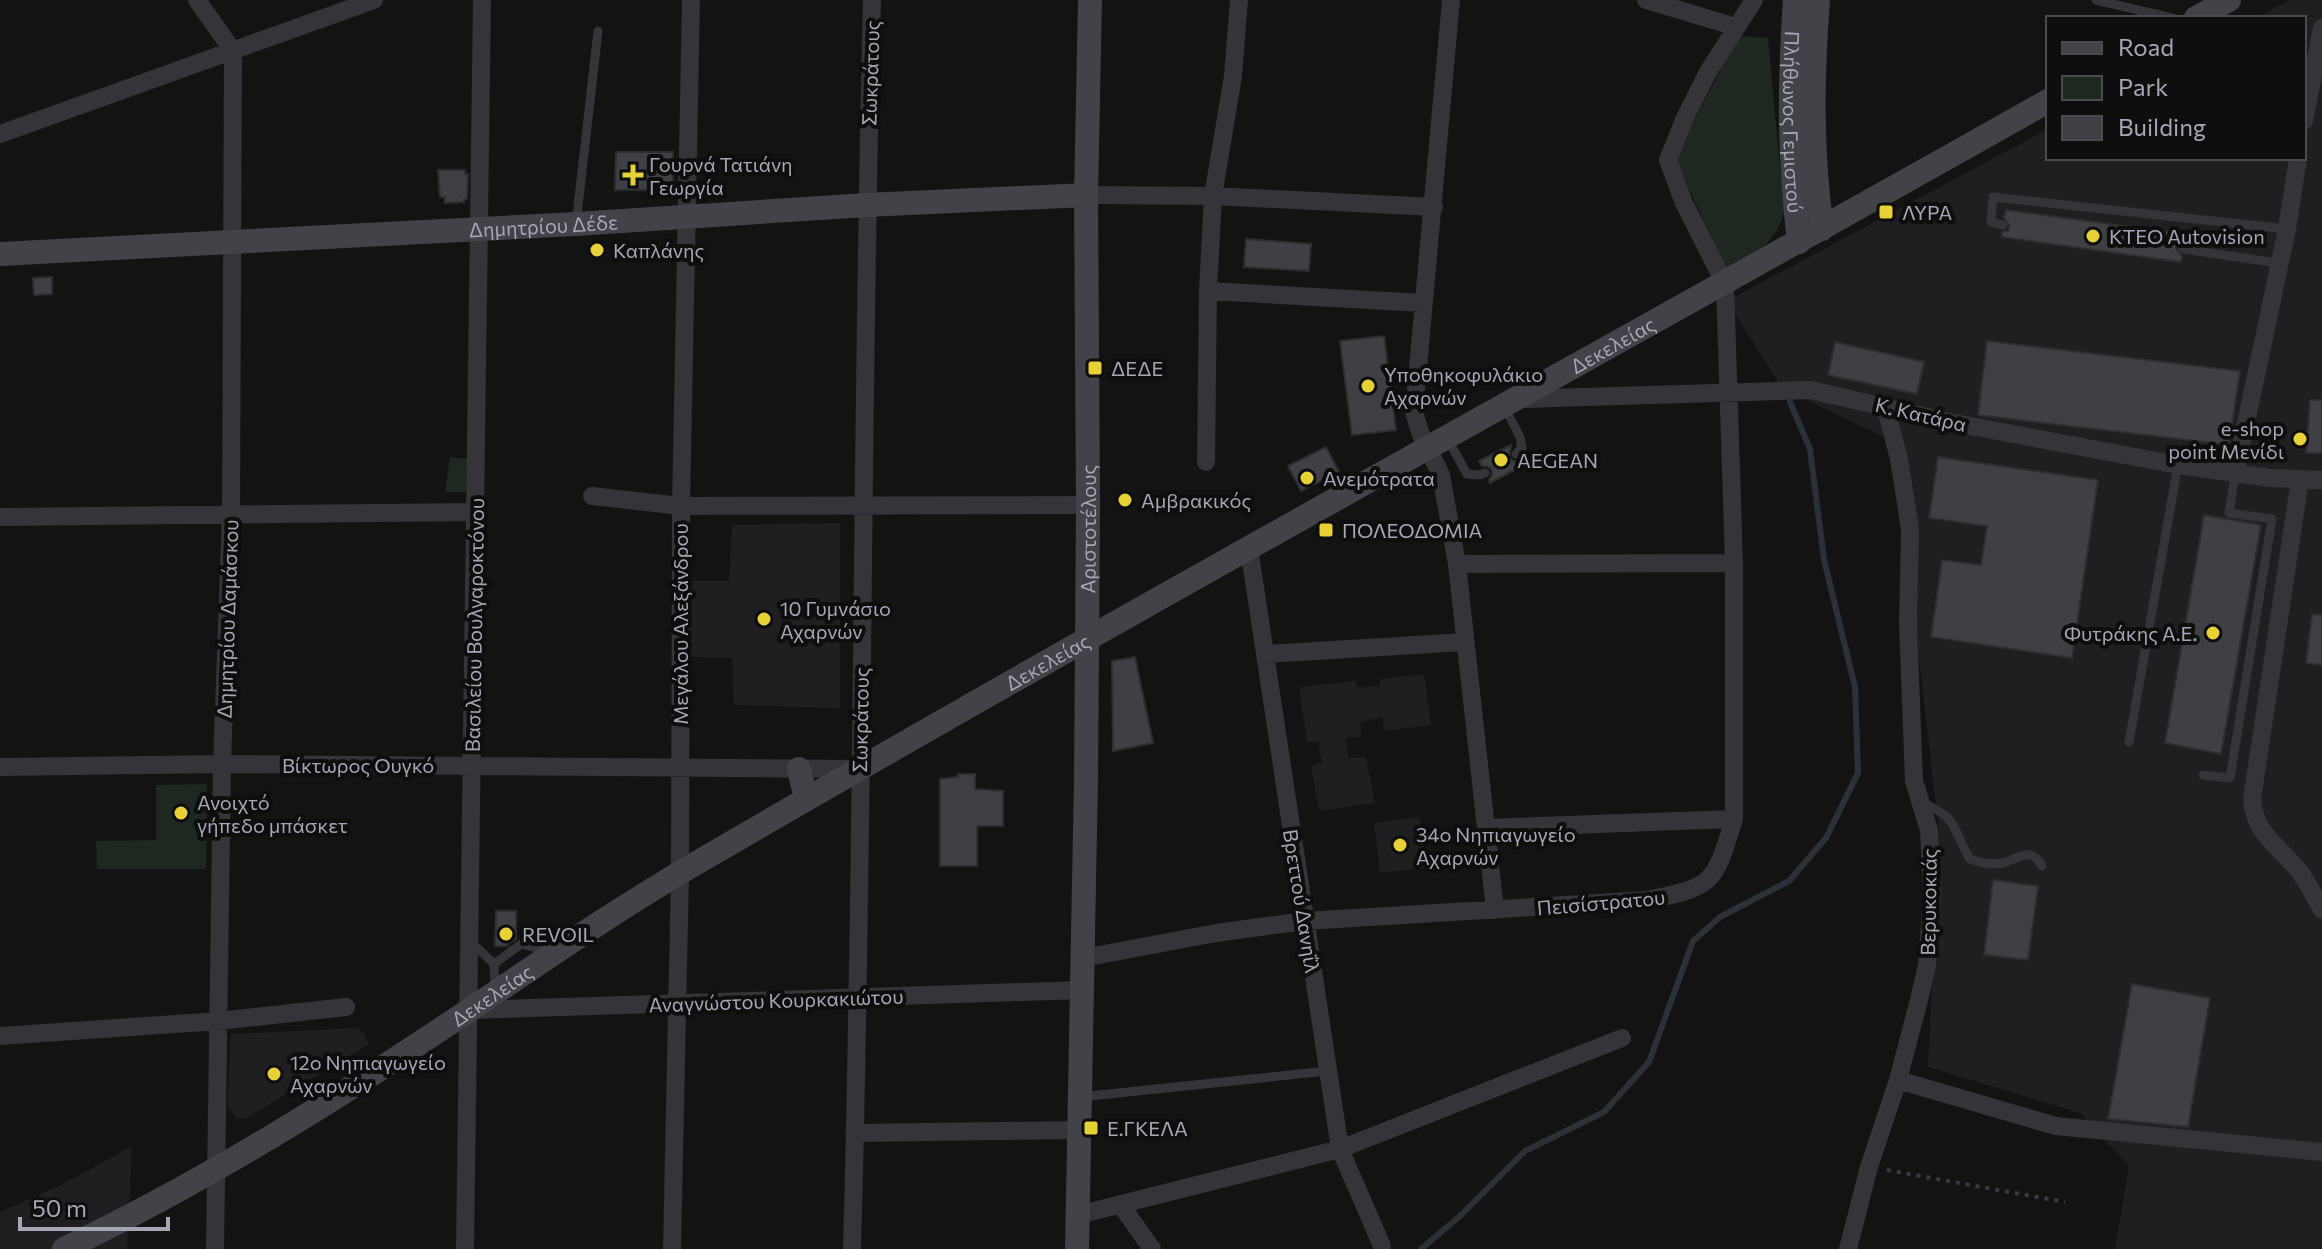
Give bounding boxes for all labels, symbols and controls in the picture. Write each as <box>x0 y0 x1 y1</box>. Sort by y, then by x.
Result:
legend <box>2046 16 2306 160</box>
street label: Σωκράτους <box>856 20 884 126</box>
street label: Πλήθωνος Γεμιστού <box>1779 30 1808 214</box>
text: Road <box>2118 32 2174 61</box>
text: Park <box>2118 72 2168 101</box>
text: Building <box>2118 112 2206 141</box>
place label: Γουρνά Τατιάνη Γεωργία <box>649 152 792 199</box>
marker: Γουρνά Τατιάνη Γεωργία <box>624 166 642 184</box>
place label: ΛΥΡΑ <box>1902 200 1953 224</box>
marker: ΛΥΡΑ <box>1877 203 1895 221</box>
street label: Δημητρίου Δέδε <box>468 209 619 242</box>
place label: ΚΤΕΟ Autovision <box>2109 224 2265 248</box>
marker: ΚΤΕΟ Autovision <box>2084 227 2102 245</box>
place label: Καπλάνης <box>613 238 704 262</box>
marker: Καπλάνης <box>588 241 606 259</box>
street label: Δεκελείας <box>1566 312 1659 378</box>
place label: ΔΕΔΕ <box>1111 356 1163 380</box>
marker: ΔΕΔΕ <box>1086 359 1104 377</box>
place label: Υποθηκοφυλάκιο Αχαρνών <box>1384 362 1543 409</box>
marker: Υποθηκοφυλάκιο Αχαρνών <box>1359 377 1377 395</box>
street label: Κ. Κατάρα <box>1873 392 1969 436</box>
place label: e-shop point Μενίδι <box>2168 416 2284 463</box>
marker: e-shop point Μενίδι <box>2291 430 2309 448</box>
place label: AEGEAN <box>1517 448 1598 472</box>
marker: AEGEAN <box>1492 451 1510 469</box>
street label: Αριστοτέλους <box>1075 465 1100 594</box>
place label: Ανεμότρατα <box>1323 466 1435 490</box>
marker: Ανεμότρατα <box>1298 469 1316 487</box>
place label: Αμβρακικός <box>1141 488 1251 512</box>
marker: Αμβρακικός <box>1116 491 1134 509</box>
street label: Βασιλείου Βουλγαροκτόνου <box>460 498 488 752</box>
place label: ΠΟΛΕΟΔΟΜΙΑ <box>1342 518 1483 542</box>
street label: Δημητρίου Δαμάσκου <box>212 519 242 719</box>
marker: ΠΟΛΕΟΔΟΜΙΑ <box>1317 521 1335 539</box>
street label: Μεγάλου Αλεξάνδρου <box>668 523 692 725</box>
place label: 10 Γυμνάσιο Αχαρνών <box>780 596 891 643</box>
marker: 10 Γυμνάσιο Αχαρνών <box>755 610 773 628</box>
place label: Φυτράκης Α.Ε. <box>2064 621 2197 645</box>
marker: Φυτράκης Α.Ε. <box>2204 624 2222 642</box>
street label: Δεκελείας <box>1001 628 1094 695</box>
street label: Σωκράτους <box>847 667 873 773</box>
street label: Βίκτωρος Ουγκό <box>282 753 434 777</box>
place label: Ανοιχτό γήπεδο μπάσκετ <box>197 790 348 837</box>
marker: Ανοιχτό γήπεδο μπάσκετ <box>172 804 190 822</box>
place label: 34o Νηπιαγωγείο Αχαρνών <box>1416 822 1576 869</box>
street label: Βρεττού Δανηΐλ <box>1279 827 1325 975</box>
marker: 34o Νηπιαγωγείο Αχαρνών <box>1391 836 1409 854</box>
street label: Βερυκοκιάς <box>1915 848 1941 956</box>
street label: Πεισίστρατου <box>1536 884 1666 920</box>
place label: REVOIL <box>522 922 594 946</box>
marker: REVOIL <box>497 925 515 943</box>
street label: Δεκελείας <box>446 959 537 1031</box>
street label: Αναγνώστου Κουρκακιώτου <box>648 984 904 1016</box>
place label: 12ο Νηπιαγωγείο Αχαρνών <box>290 1050 446 1097</box>
marker: 12ο Νηπιαγωγείο Αχαρνών <box>265 1065 283 1083</box>
place label: Ε.ΓΚΕΛΑ <box>1107 1116 1188 1140</box>
marker: Ε.ΓΚΕΛΑ <box>1082 1119 1100 1137</box>
scale bar <box>20 1181 168 1231</box>
text: 50 m <box>32 1193 87 1222</box>

